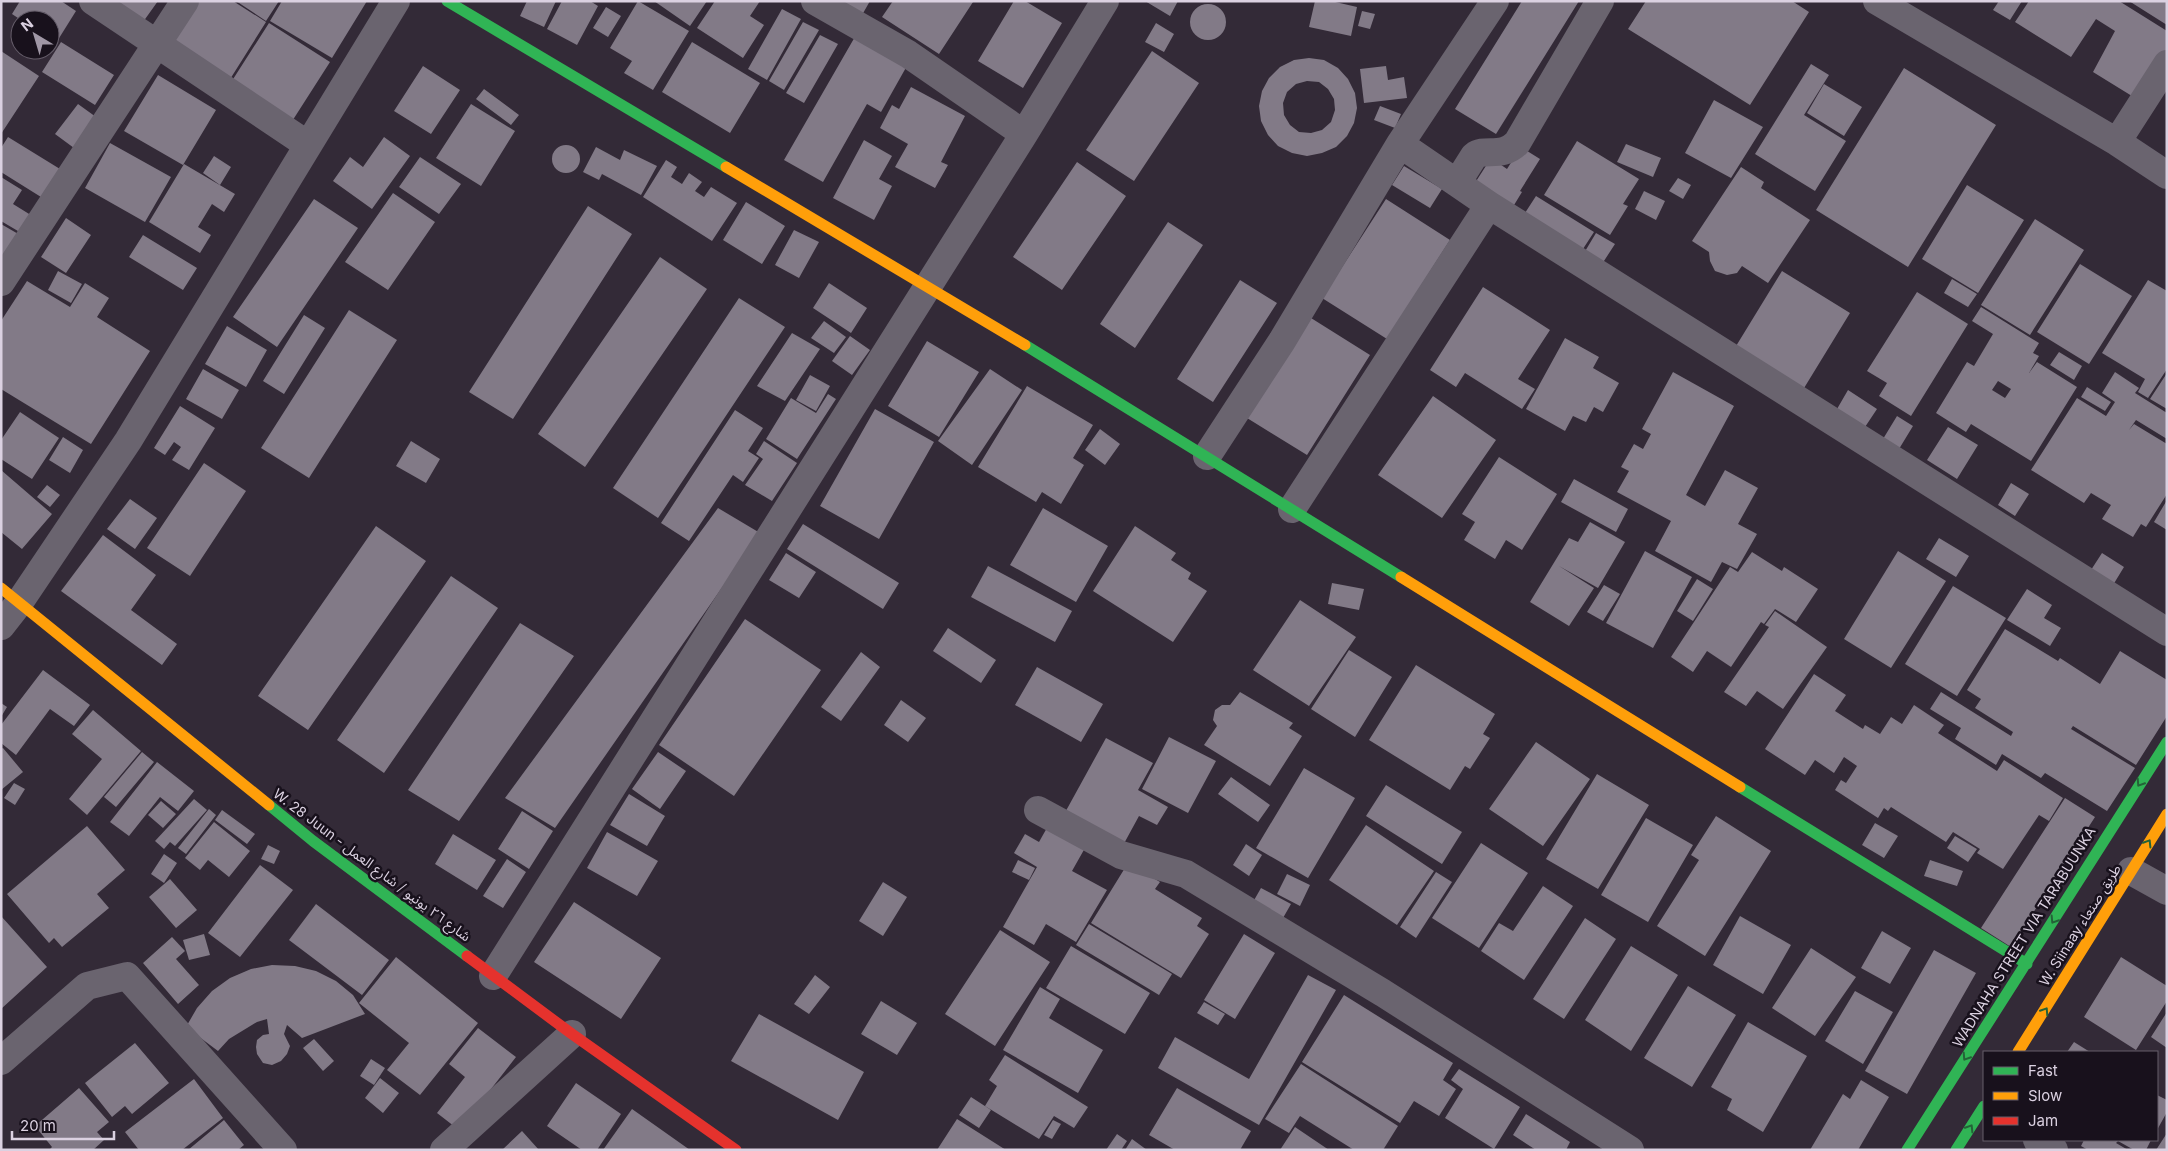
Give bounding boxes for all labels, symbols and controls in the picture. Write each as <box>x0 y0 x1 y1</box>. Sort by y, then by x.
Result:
north arrow <box>10 10 60 60</box>
text: N <box>17 14 36 34</box>
one-way arrow <box>2137 777 2147 786</box>
street label: W. 28 Juun - شارع ٢٦ يونيو / شارع العمل <box>268 785 474 947</box>
street label: WADNAHA STREET VIA TARABUUNKA <box>1948 823 2099 1050</box>
one-way arrow <box>2142 840 2152 849</box>
street label: W. Siinaay طريق صنعاء <box>2035 861 2126 990</box>
one-way arrow <box>2050 915 2060 924</box>
one-way arrow <box>2038 1008 2048 1017</box>
one-way arrow <box>1963 1051 1972 1060</box>
legend <box>1983 1051 2158 1141</box>
text: Fast <box>2028 1061 2058 1080</box>
text: Slow <box>2028 1086 2062 1105</box>
scale bar <box>12 1108 115 1140</box>
text: Jam <box>2028 1111 2058 1130</box>
text: 20 m <box>20 1116 56 1135</box>
one-way arrow <box>1964 1124 1974 1133</box>

